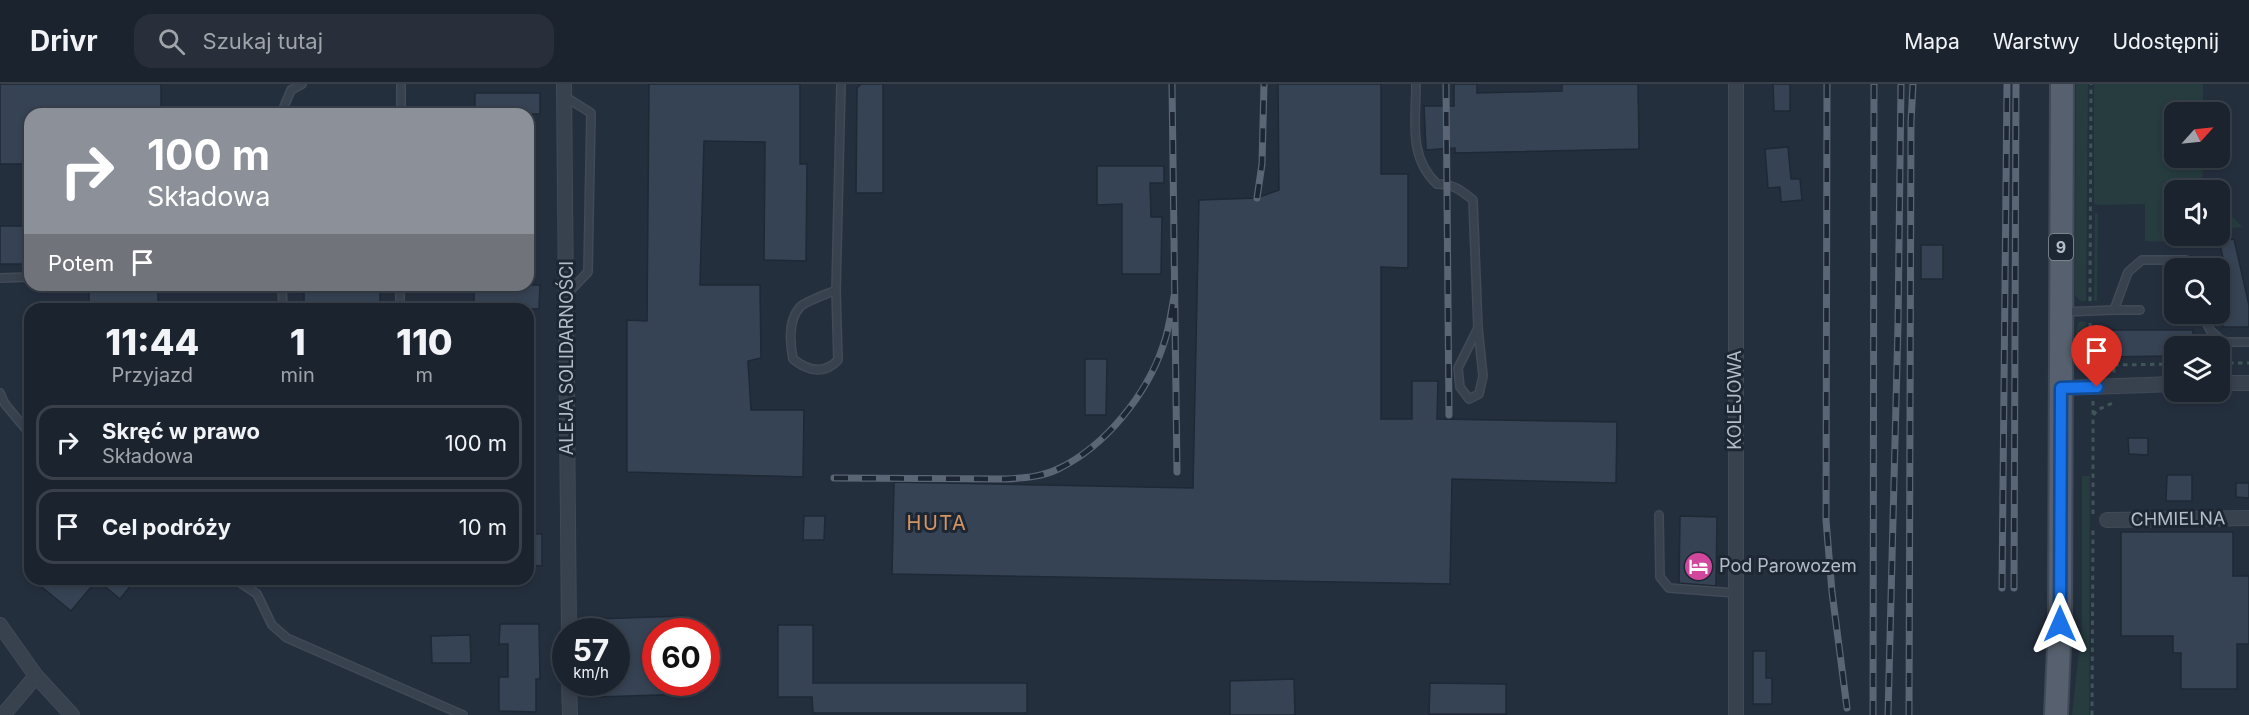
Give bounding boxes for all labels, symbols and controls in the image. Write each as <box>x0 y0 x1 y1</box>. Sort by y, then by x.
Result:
search box <box>134 14 554 68</box>
text: Drivr <box>30 24 98 58</box>
icon: search <box>155 25 188 58</box>
text: Szukaj tutaj <box>203 28 323 54</box>
text: Mapa <box>1904 29 1960 54</box>
text: Warstwy <box>1993 29 2079 54</box>
text: Udostępnij <box>2112 29 2219 54</box>
north arrow <box>2164 102 2230 168</box>
map controls <box>2164 102 2230 402</box>
text: 100 m <box>147 129 270 180</box>
icon: right <box>48 132 126 210</box>
text: Składowa <box>147 180 270 213</box>
button: sound <box>2164 180 2230 246</box>
road number: 9 <box>2049 234 2073 260</box>
icon: arrive <box>126 246 159 279</box>
text: Potem <box>48 250 114 276</box>
button: search <box>2164 258 2230 324</box>
street label: ALEJA SOLIDARNOŚCI <box>555 261 577 455</box>
text: 11:44 <box>105 320 199 364</box>
text: 1 <box>290 320 306 364</box>
text: 110 <box>396 320 453 364</box>
pin <box>2071 325 2122 387</box>
icon: arrive <box>2080 334 2113 367</box>
button: layers <box>2164 336 2230 402</box>
street label: KOLEJOWA <box>1724 350 1745 450</box>
text: Przyjazd <box>111 363 193 387</box>
text: min <box>281 363 315 387</box>
text: m <box>416 363 433 387</box>
text: Skręć w prawo <box>102 418 260 444</box>
icon: right <box>51 426 84 459</box>
text: 100 m <box>445 430 507 456</box>
text: Składowa <box>102 444 193 468</box>
street label: CHMIELNA <box>2131 507 2225 530</box>
icon: arrive <box>51 510 84 543</box>
district label: HUTA <box>907 511 967 535</box>
text: Cel podróży <box>102 514 231 540</box>
text: 10 m <box>459 514 507 540</box>
hotel icon: Pod Parowozem <box>1682 550 1714 582</box>
place label: Pod Parowozem <box>1719 555 1857 576</box>
position arrow <box>2028 592 2092 656</box>
speed limit sign: 60 <box>642 618 720 696</box>
text: 57 <box>573 632 609 668</box>
text: km/h <box>573 663 609 682</box>

